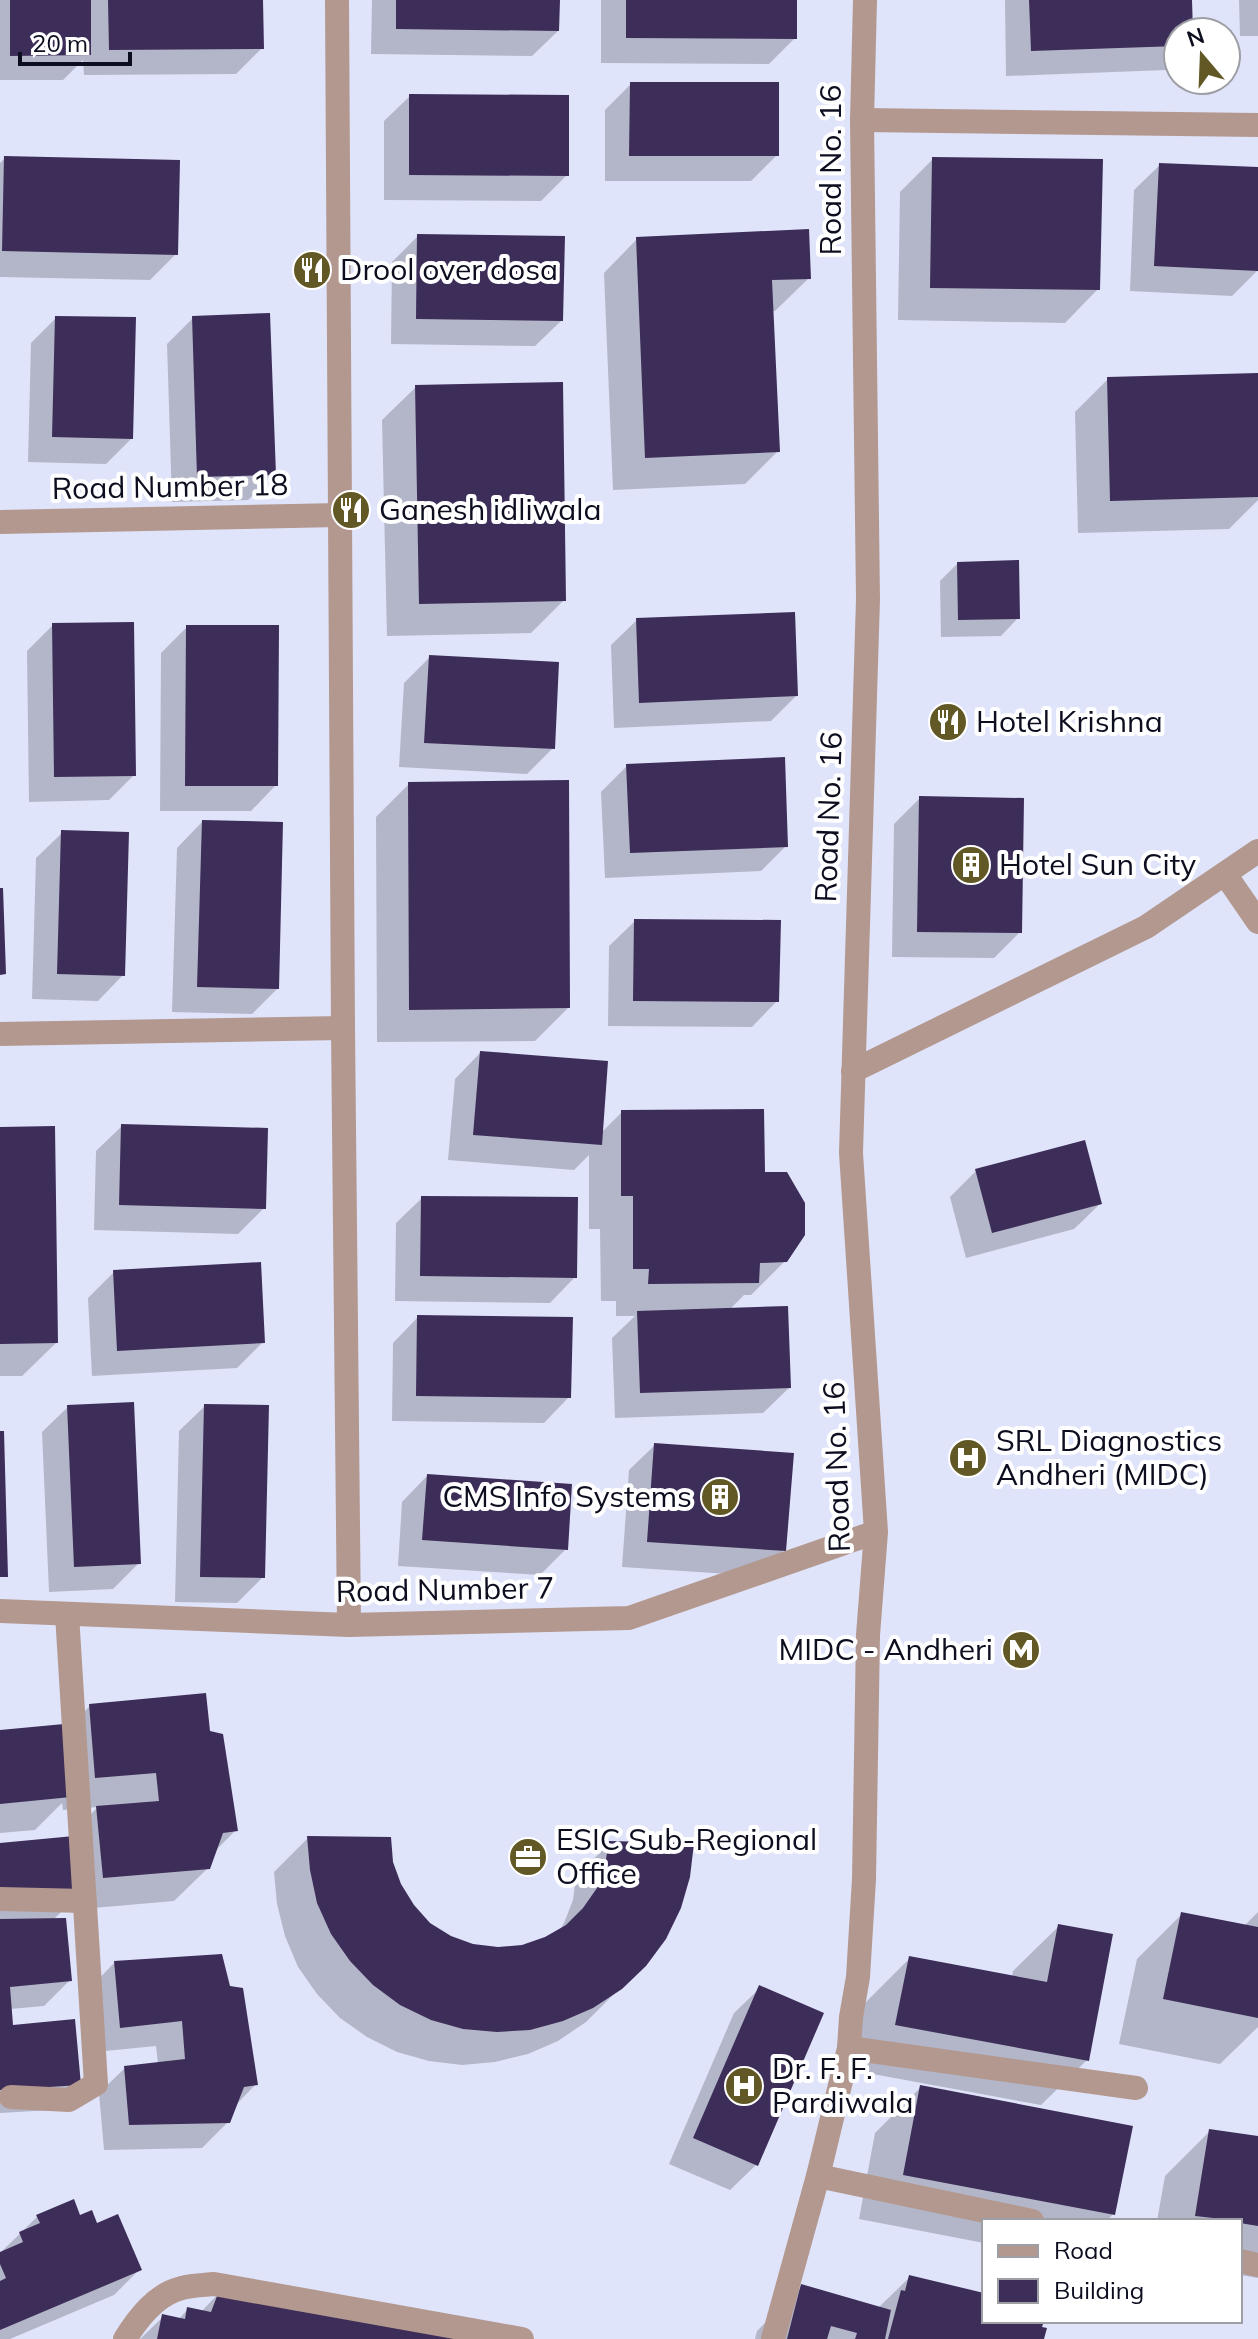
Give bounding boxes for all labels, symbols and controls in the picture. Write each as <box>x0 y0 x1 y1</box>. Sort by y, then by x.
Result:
scale bar <box>20 16 130 66</box>
north arrow <box>1162 16 1242 96</box>
text: N <box>1183 21 1208 53</box>
text: 20 m <box>32 28 88 58</box>
street label: Road No. 16 <box>811 85 849 255</box>
restaurant icon: Drool over dosa <box>291 249 333 291</box>
place label: Drool over dosa <box>340 250 558 288</box>
street label: Road Number 18 <box>51 465 289 507</box>
restaurant icon: Ganesh idliwala <box>330 489 372 531</box>
place label: Ganesh idliwala <box>379 490 601 528</box>
restaurant icon: Hotel Krishna <box>927 701 969 743</box>
place label: Hotel Krishna <box>976 702 1163 740</box>
street label: Road No. 16 <box>806 731 850 903</box>
building icon: Hotel Sun City <box>950 844 992 886</box>
place label: Hotel Sun City <box>999 845 1196 883</box>
street label: Road No. 16 <box>814 1381 858 1553</box>
place label: SRL Diagnostics Andheri (MIDC) <box>996 1421 1222 1493</box>
hospital icon: SRL Diagnostics Andheri (MIDC) <box>947 1437 989 1479</box>
building icon: CMS Info Systems <box>699 1476 741 1518</box>
place label: CMS Info Systems <box>442 1477 692 1515</box>
street label: Road Number 7 <box>335 1568 555 1610</box>
metro station icon: MIDC - Andheri <box>1000 1629 1042 1671</box>
place label: MIDC - Andheri <box>779 1630 993 1668</box>
place label: ESIC Sub-Regional Office <box>556 1820 817 1892</box>
office icon: ESIC Sub-Regional Office <box>507 1836 549 1878</box>
place label: Dr. F. F. Pardiwala <box>772 2049 914 2121</box>
hospital icon: Dr. F. F. Pardiwala <box>723 2065 765 2107</box>
legend <box>982 2219 1242 2323</box>
text: Road <box>1054 2235 1113 2265</box>
text: Building <box>1054 2275 1144 2305</box>

